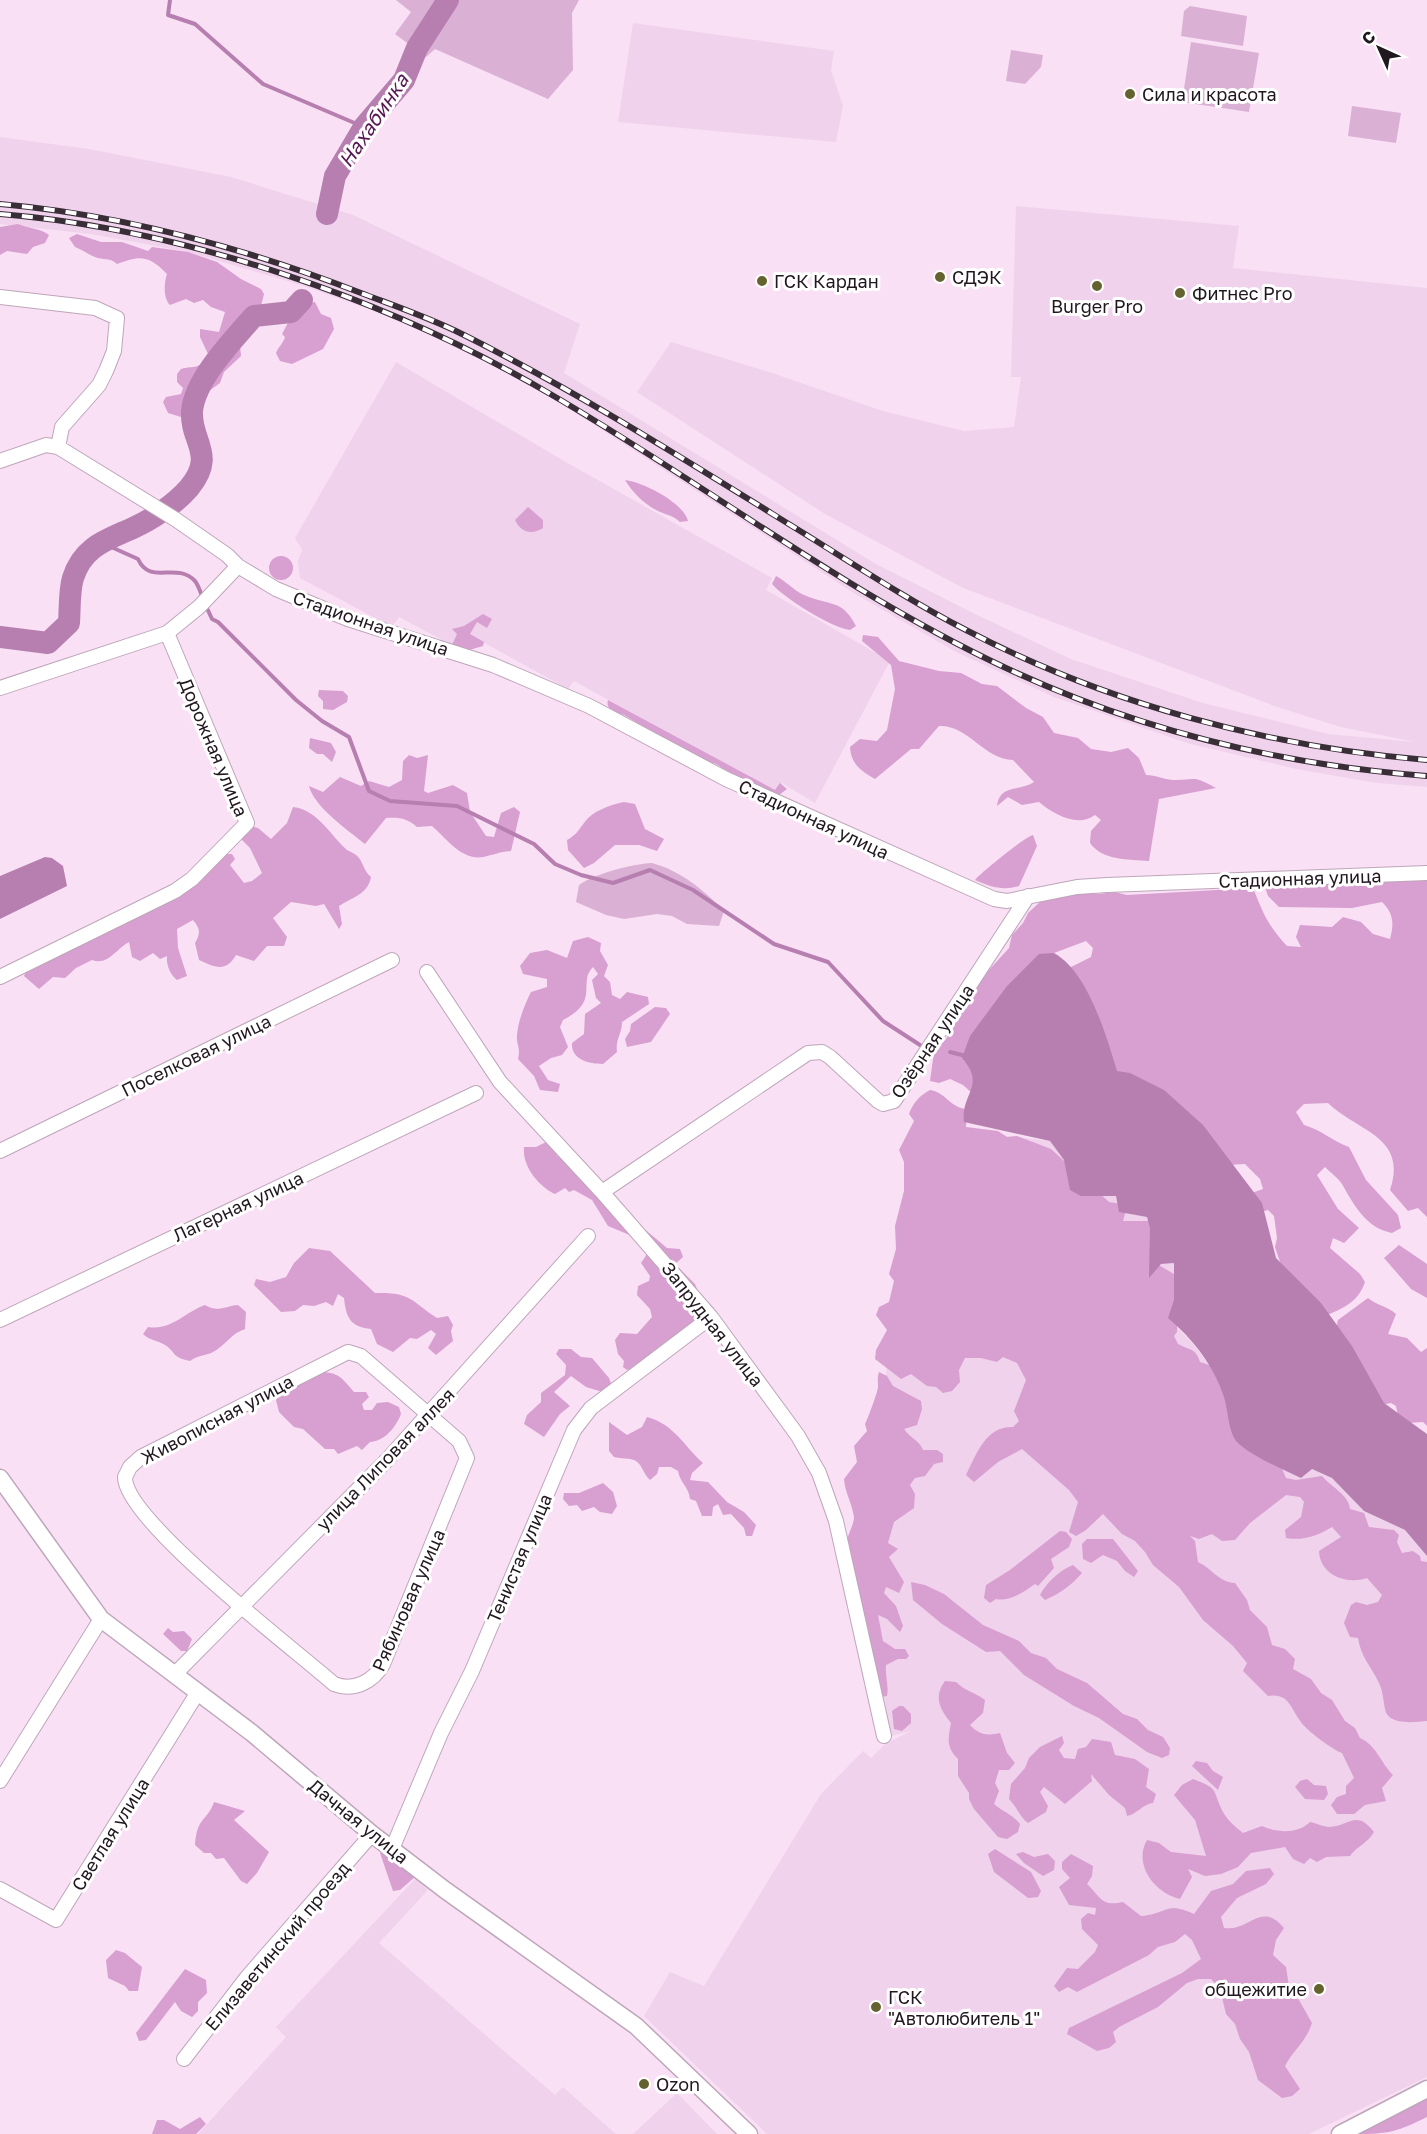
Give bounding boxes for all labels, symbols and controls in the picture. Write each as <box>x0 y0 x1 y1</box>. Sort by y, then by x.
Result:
north arrow <box>1349 18 1409 78</box>
text: С <box>1357 26 1379 48</box>
water label: Нахабинка <box>333 68 413 171</box>
place label: Сила и красота <box>1142 83 1277 105</box>
marker: Сила и красота <box>1123 87 1137 101</box>
place label: СДЭК <box>952 266 1002 288</box>
place label: ГСК Кардан <box>774 270 879 292</box>
marker: СДЭК <box>933 270 947 284</box>
marker: ГСК Кардан <box>755 274 769 288</box>
marker: Burger Pro <box>1090 279 1104 293</box>
place label: Фитнес Pro <box>1192 282 1292 304</box>
marker: Фитнес Pro <box>1173 286 1187 300</box>
place label: Burger Pro <box>1051 295 1143 317</box>
street label: Стадионная улица <box>290 586 452 660</box>
street label: Дорожная улица <box>175 674 253 820</box>
street label: Стадионная улица <box>735 775 893 863</box>
street label: Стадионная улица <box>1218 864 1382 892</box>
street label: Озёрная улица <box>886 980 978 1102</box>
street label: Поселковая улица <box>118 1009 274 1101</box>
street label: Лагерная улица <box>169 1166 307 1246</box>
street label: Запрудная улица <box>657 1257 769 1391</box>
street label: Живописная улица <box>137 1370 297 1468</box>
street label: улица Липовая аллея <box>311 1383 459 1535</box>
street label: Тенистая улица <box>482 1490 556 1626</box>
street label: Рябиновая улица <box>367 1525 449 1675</box>
street label: Светлая улица <box>66 1773 154 1895</box>
street label: Дачная улица <box>305 1774 413 1868</box>
street label: Елизаветинский проезд <box>200 1857 354 2035</box>
place label: общежитие <box>1205 1978 1307 2000</box>
marker: общежитие <box>1312 1982 1326 1996</box>
place label: ГСК "Автолюбитель 1" <box>888 1986 1040 2029</box>
marker: ГСК "Автолюбитель 1" <box>869 2000 883 2014</box>
place label: Ozon <box>656 2073 700 2095</box>
marker: Ozon <box>637 2077 651 2091</box>

